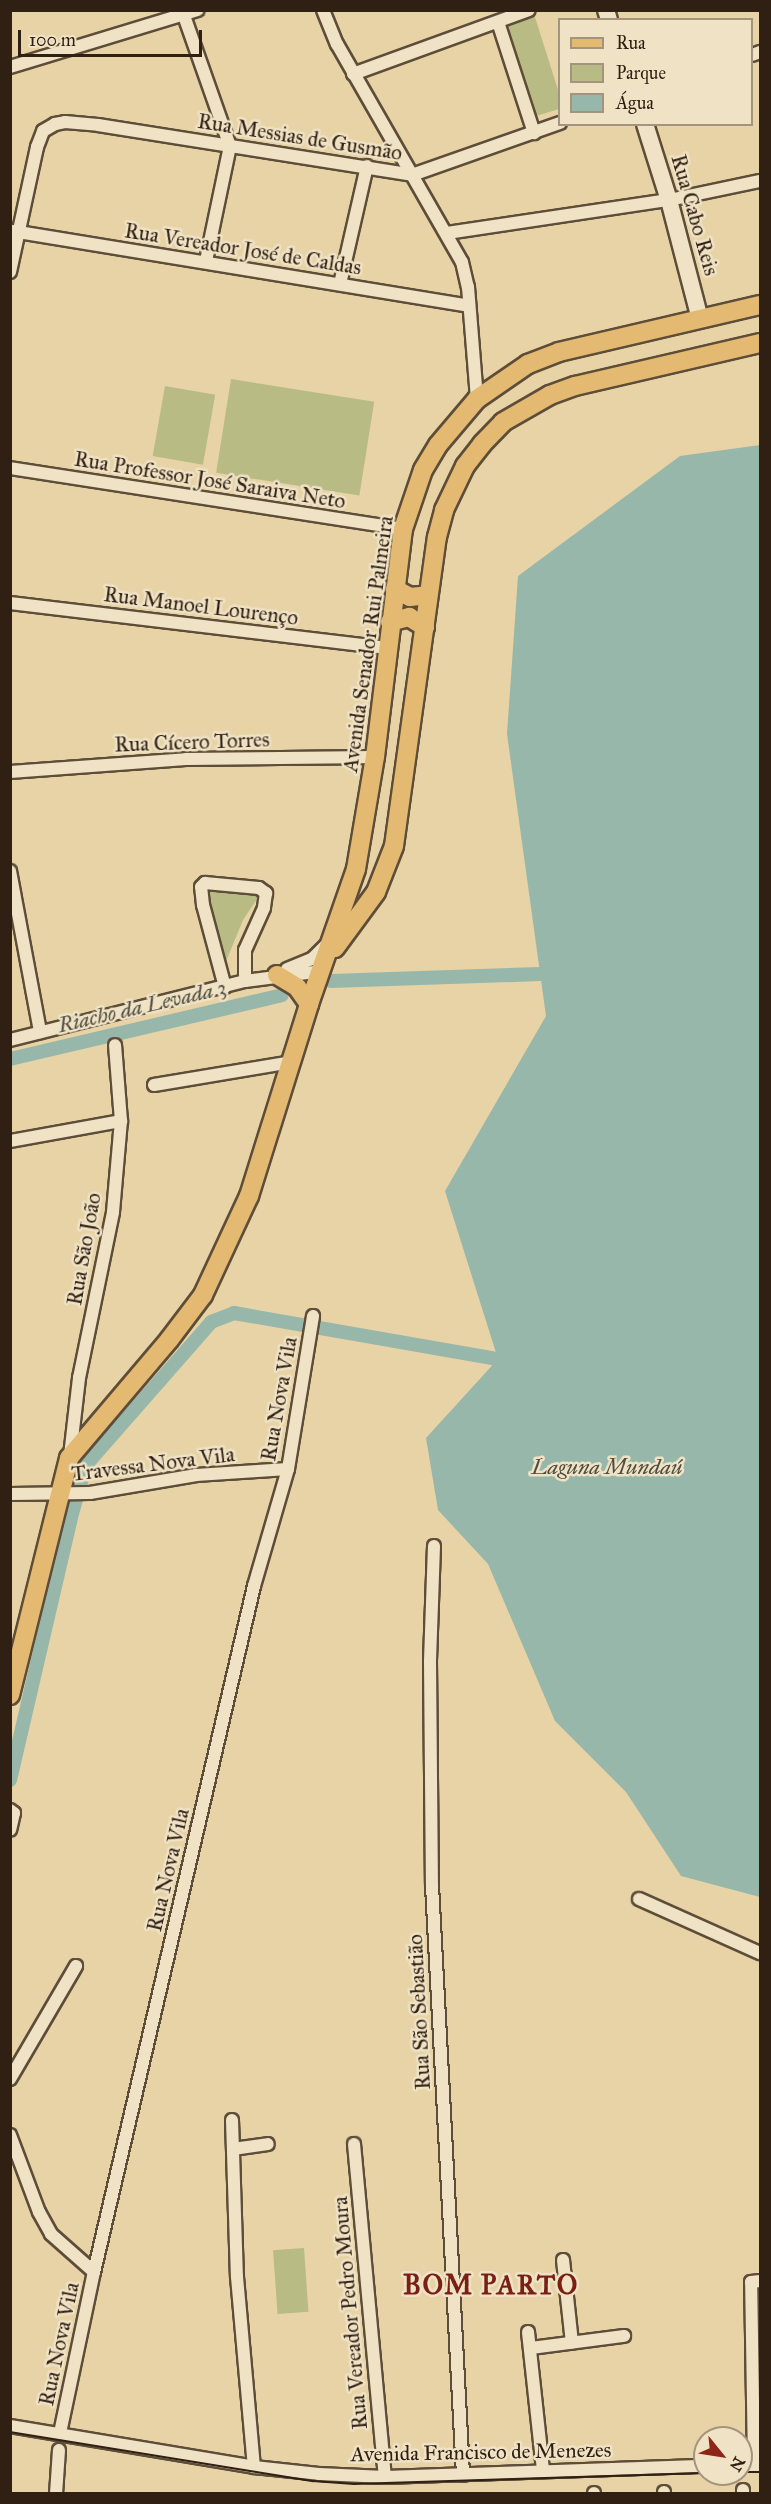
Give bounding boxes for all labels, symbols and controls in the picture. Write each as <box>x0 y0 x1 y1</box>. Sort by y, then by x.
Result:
scale bar <box>21 18 206 56</box>
legend <box>558 18 753 126</box>
text: 100 m <box>29 29 76 51</box>
text: Rua <box>616 32 646 54</box>
text: Parque <box>616 62 666 84</box>
text: Água <box>616 92 654 114</box>
street label: Rua Messias de Gusmão <box>196 108 404 166</box>
street label: Rua Cabo Reis <box>666 152 724 278</box>
street label: Rua Vereador José de Caldas <box>123 218 363 280</box>
street label: Rua Professor José Saraiva Neto <box>73 446 347 514</box>
street label: Avenida Senador Rui Palmeira <box>338 514 398 774</box>
street label: Rua Manoel Lourenço <box>102 582 300 630</box>
street label: Rua Cícero Torres <box>114 727 270 757</box>
water label: Riacho da Levada 3 <box>55 974 229 1038</box>
street label: Rua São João <box>62 1191 106 1307</box>
street label: Rua Nova Vila <box>256 1335 302 1463</box>
street label: Travessa Nova Vila <box>70 1441 236 1487</box>
water label: Laguna Mundaú <box>531 1454 683 1480</box>
street label: Rua Nova Vila <box>142 1806 194 1934</box>
street label: Rua São Sebastião <box>402 1934 436 2090</box>
street label: Rua Vereador Pedro Moura <box>327 2195 373 2431</box>
district label: BOM PARTO <box>403 2269 579 2301</box>
street label: Rua Nova Vila <box>34 2280 84 2408</box>
north arrow <box>693 2426 753 2486</box>
street label: Avenida Francisco de Menezes <box>350 2437 612 2467</box>
text: N <box>726 2454 749 2475</box>

